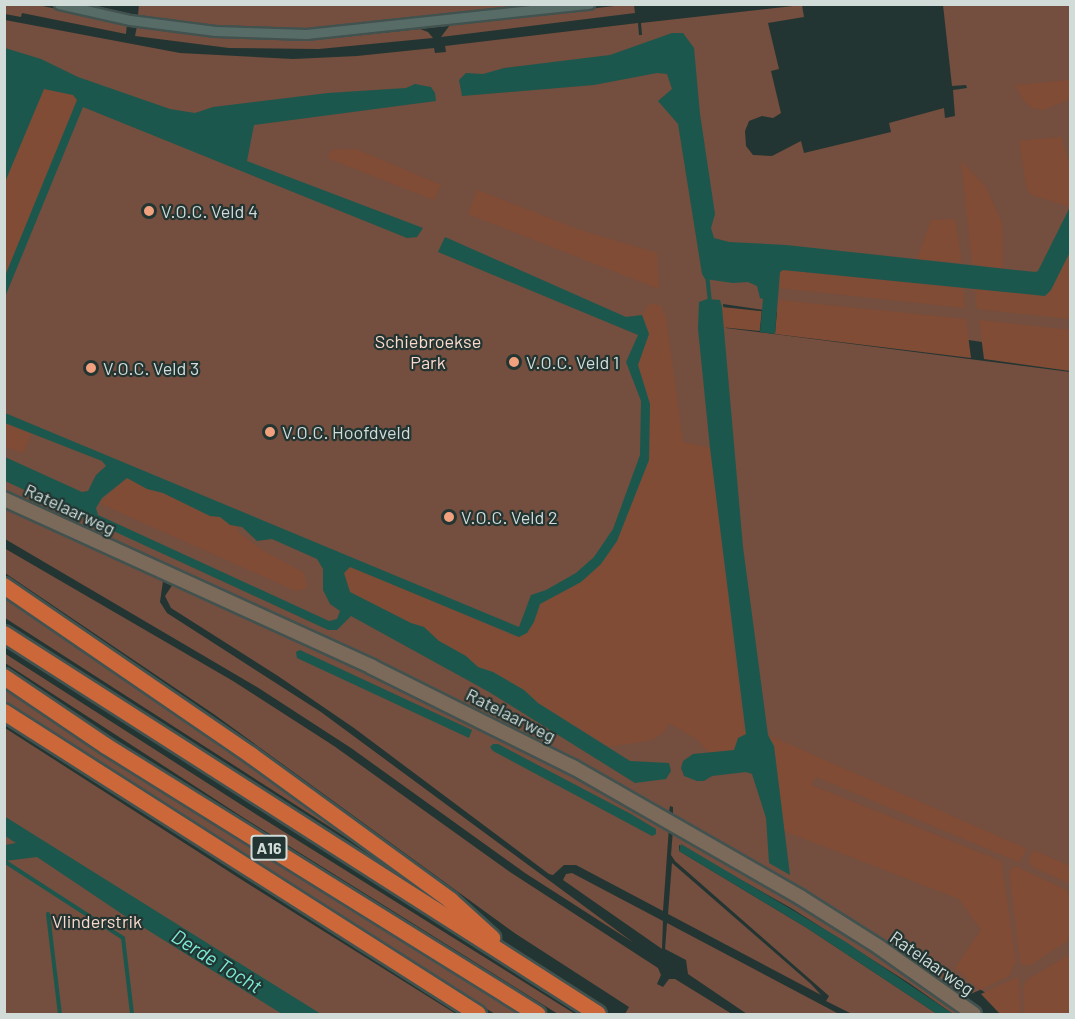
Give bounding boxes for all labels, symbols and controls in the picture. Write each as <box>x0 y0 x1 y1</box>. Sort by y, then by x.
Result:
place label: V.O.C. Veld 4 <box>161 200 258 222</box>
marker: V.O.C. Veld 4 <box>142 204 156 218</box>
park label: Schiebroekse Park <box>375 331 481 374</box>
place label: V.O.C. Veld 1 <box>526 351 619 373</box>
marker: V.O.C. Veld 1 <box>507 355 521 369</box>
place label: V.O.C. Veld 3 <box>103 357 199 379</box>
marker: V.O.C. Veld 3 <box>84 361 98 375</box>
place label: V.O.C. Hoofdveld <box>282 421 410 443</box>
marker: V.O.C. Hoofdveld <box>263 425 277 439</box>
street label: Ratelaarweg <box>21 479 119 539</box>
place label: V.O.C. Veld 2 <box>461 506 558 528</box>
marker: V.O.C. Veld 2 <box>442 510 456 524</box>
street label: Ratelaarweg <box>463 683 559 747</box>
road number: A16 <box>250 835 288 861</box>
park label: Vlinderstrik <box>52 910 142 932</box>
water label: Derde Tocht <box>167 924 267 998</box>
street label: Ratelaarweg <box>886 926 978 1000</box>

